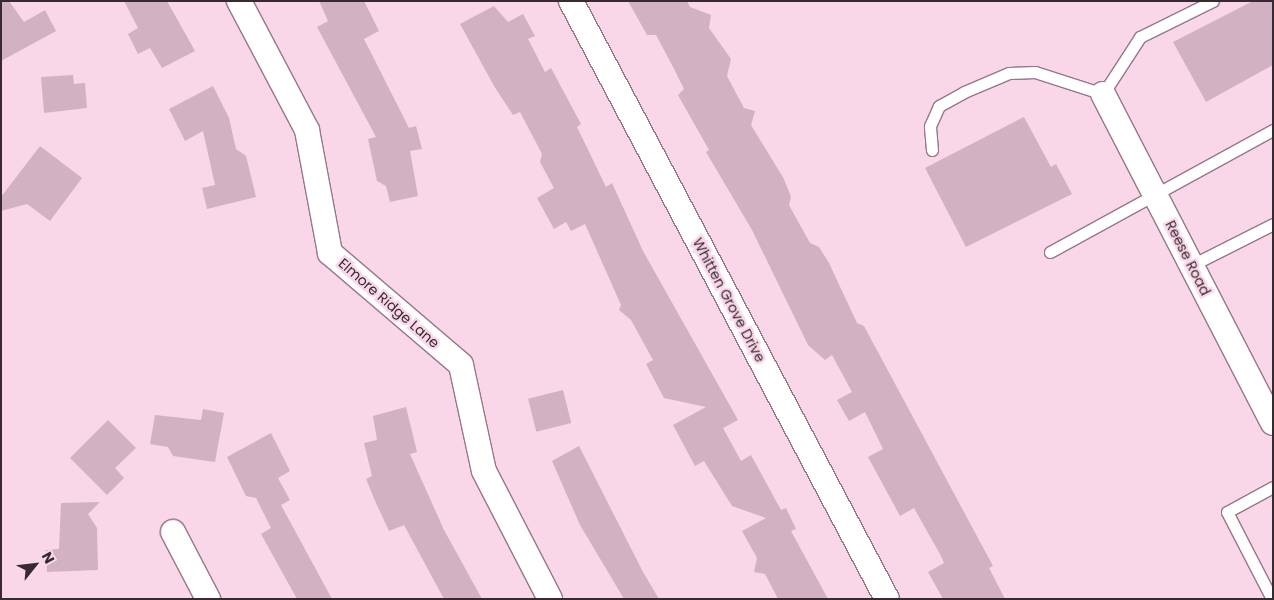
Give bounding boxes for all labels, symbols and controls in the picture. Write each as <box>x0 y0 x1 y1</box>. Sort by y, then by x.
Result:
street label: Reese Road <box>1162 218 1214 298</box>
street label: Whitten Grove Drive <box>689 235 769 365</box>
street label: Elmore Ridge Lane <box>335 255 443 351</box>
north arrow <box>10 540 60 590</box>
text: N <box>37 548 59 567</box>

